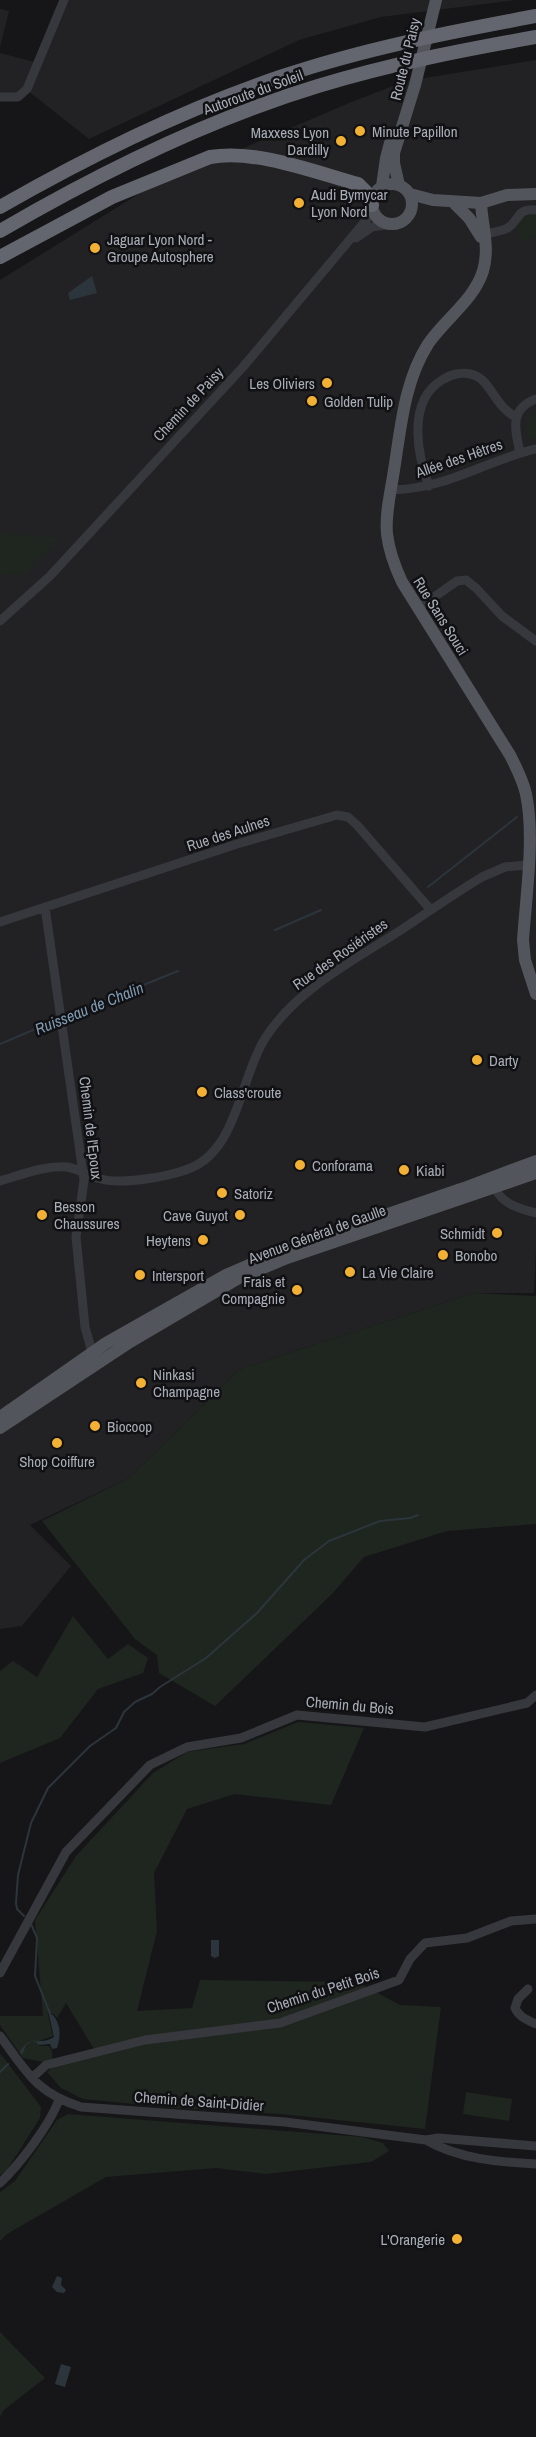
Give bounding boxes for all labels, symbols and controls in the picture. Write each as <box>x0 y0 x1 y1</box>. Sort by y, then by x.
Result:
street label: Route du Paisy <box>385 15 426 102</box>
street label: Autoroute du Soleil <box>199 64 306 120</box>
place label: Minute Papillon <box>372 121 457 142</box>
place label: Maxxess Lyon Dardilly <box>251 122 330 160</box>
marker: Minute Papillon <box>353 124 367 138</box>
marker: Maxxess Lyon Dardilly <box>334 134 348 148</box>
place label: Audi Bymycar Lyon Nord <box>310 184 388 222</box>
marker: Audi Bymycar Lyon Nord <box>292 196 306 210</box>
place label: Jaguar Lyon Nord - Groupe Autosphere <box>107 229 214 267</box>
marker: Jaguar Lyon Nord - Groupe Autosphere <box>88 241 102 255</box>
street label: Chemin de Paisy <box>148 362 228 446</box>
place label: Les Oliviers <box>249 373 315 394</box>
marker: Les Oliviers <box>320 376 334 390</box>
place label: Golden Tulip <box>324 391 393 412</box>
marker: Golden Tulip <box>305 394 319 408</box>
street label: Allée des Hêtres <box>412 433 505 483</box>
street label: Rue Sans Souci <box>409 573 473 659</box>
street label: Rue des Aulnes <box>184 810 272 856</box>
street label: Rue des Rosiéristes <box>288 913 392 995</box>
water label: Ruisseau de Chalin <box>31 976 147 1040</box>
place label: Darty <box>489 1050 519 1071</box>
marker: Darty <box>470 1053 484 1067</box>
street label: Chemin de l'Epoux <box>74 1075 108 1182</box>
place label: Class'croute <box>214 1082 281 1103</box>
marker: Class'croute <box>195 1085 209 1099</box>
place label: Conforama <box>312 1155 373 1176</box>
marker: Conforama <box>293 1158 307 1172</box>
place label: Kiabi <box>416 1160 445 1181</box>
marker: Kiabi <box>397 1163 411 1177</box>
place label: Satoriz <box>234 1183 273 1204</box>
marker: Satoriz <box>215 1186 229 1200</box>
place label: Besson Chaussures <box>54 1196 120 1234</box>
street label: Avenue Général de Gaulle <box>244 1199 389 1269</box>
place label: Cave Guyot <box>163 1205 229 1226</box>
marker: Besson Chaussures <box>35 1208 49 1222</box>
marker: Cave Guyot <box>233 1208 247 1222</box>
place label: Schmidt <box>440 1223 486 1244</box>
marker: Schmidt <box>490 1226 504 1240</box>
place label: Heytens <box>146 1230 191 1251</box>
marker: Heytens <box>196 1233 210 1247</box>
place label: Bonobo <box>455 1245 498 1266</box>
marker: Bonobo <box>436 1248 450 1262</box>
place label: La Vie Claire <box>362 1262 434 1283</box>
place label: Intersport <box>152 1265 205 1286</box>
marker: La Vie Claire <box>343 1265 357 1279</box>
marker: Intersport <box>133 1268 147 1282</box>
place label: Frais et Compagnie <box>221 1271 286 1309</box>
marker: Frais et Compagnie <box>290 1283 304 1297</box>
place label: Ninkasi Champagne <box>153 1364 220 1402</box>
marker: Ninkasi Champagne <box>134 1376 148 1390</box>
place label: Biocoop <box>107 1416 152 1437</box>
marker: Biocoop <box>88 1419 102 1433</box>
marker: Shop Coiffure <box>50 1436 64 1450</box>
place label: Shop Coiffure <box>19 1451 95 1472</box>
street label: Chemin du Bois <box>305 1691 395 1719</box>
street label: Chemin du Petit Bois <box>264 1962 382 2018</box>
street label: Chemin de Saint-Didier <box>133 2086 265 2116</box>
place label: L'Orangerie <box>380 2229 445 2250</box>
marker: L'Orangerie <box>450 2232 464 2246</box>

